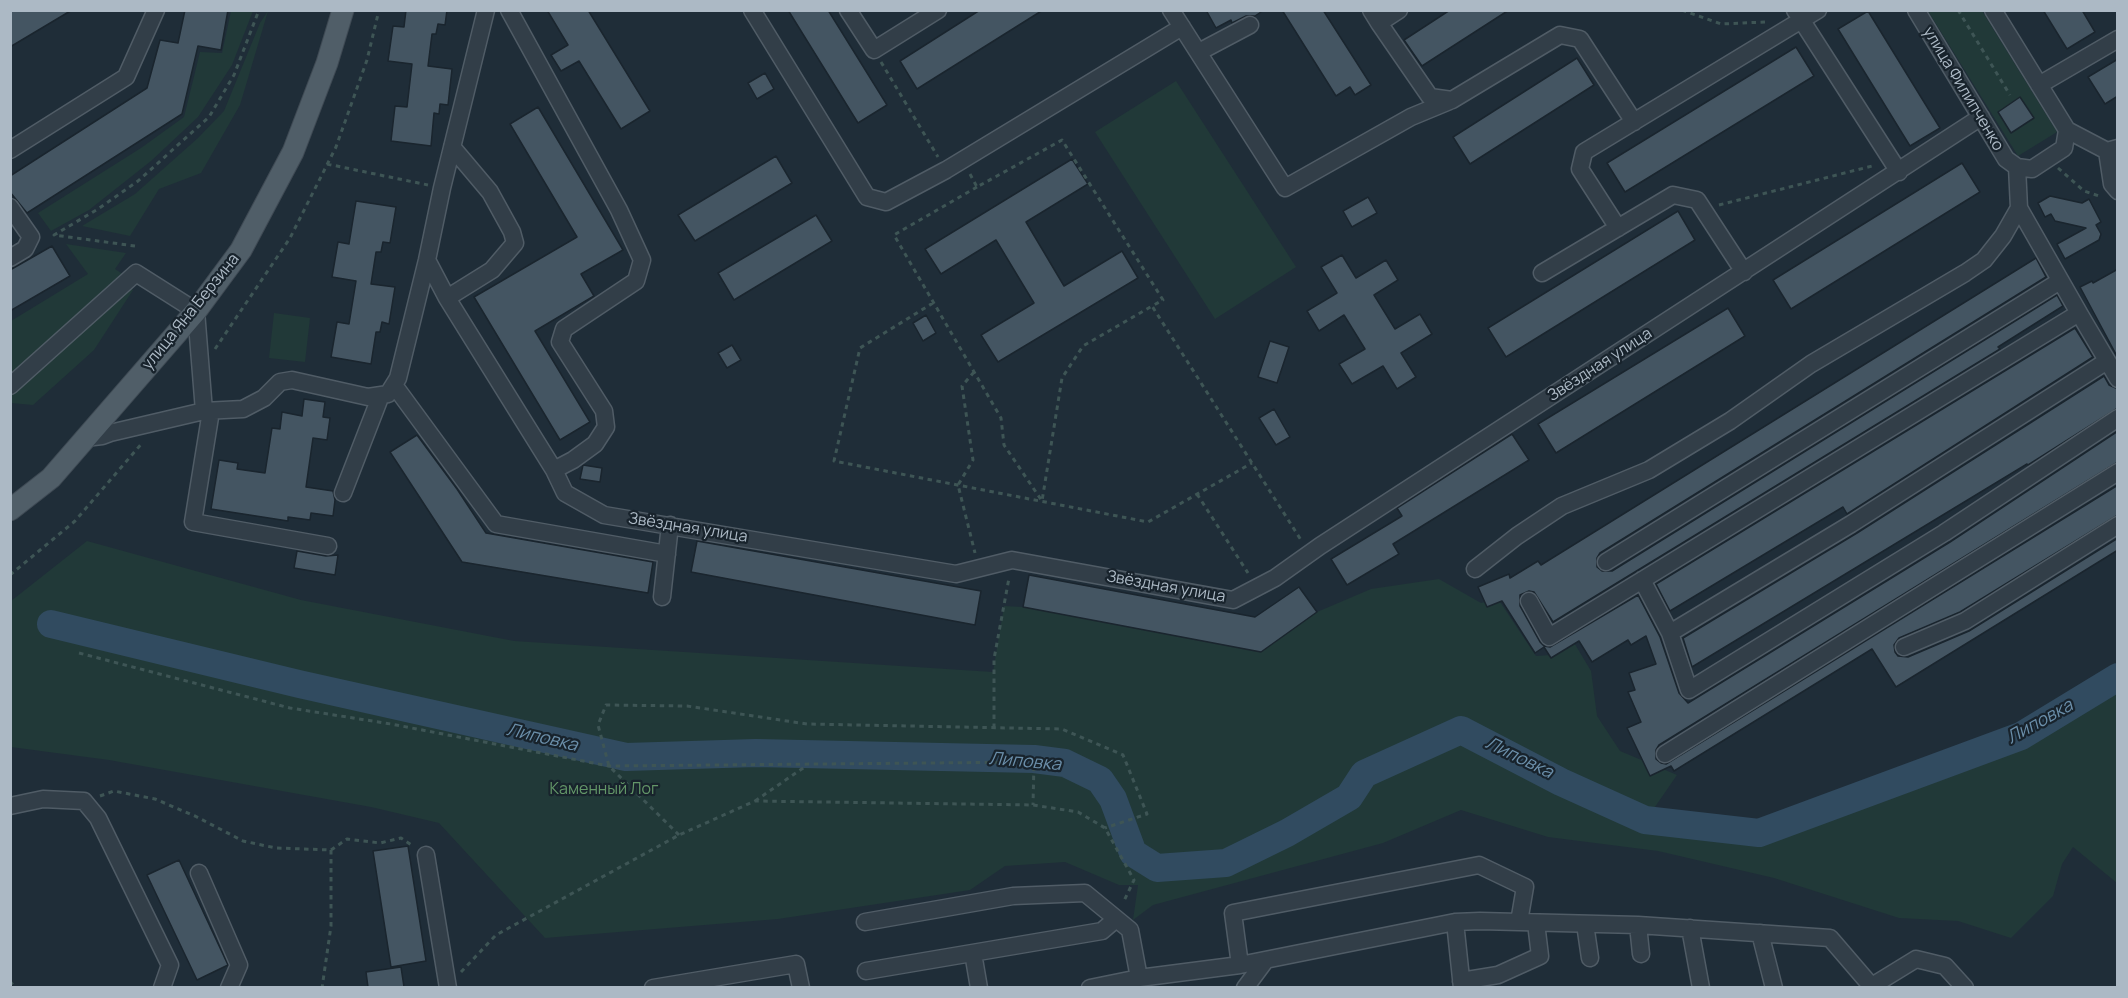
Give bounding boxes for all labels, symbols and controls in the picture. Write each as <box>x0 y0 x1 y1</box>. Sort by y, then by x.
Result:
street label: улица Филипченко <box>1918 24 2008 154</box>
street label: улица Яна Берзина <box>138 250 244 374</box>
street label: Звёздная улица <box>1544 324 1656 406</box>
street label: Звёздная улица <box>627 509 749 547</box>
street label: Звёздная улица <box>1105 567 1227 607</box>
water label: Липовка <box>2003 695 2077 749</box>
water label: Липовка <box>504 719 580 757</box>
water label: Липовка <box>1482 732 1556 784</box>
water label: Липовка <box>988 748 1062 776</box>
park label: Каменный Лог <box>550 780 658 800</box>

